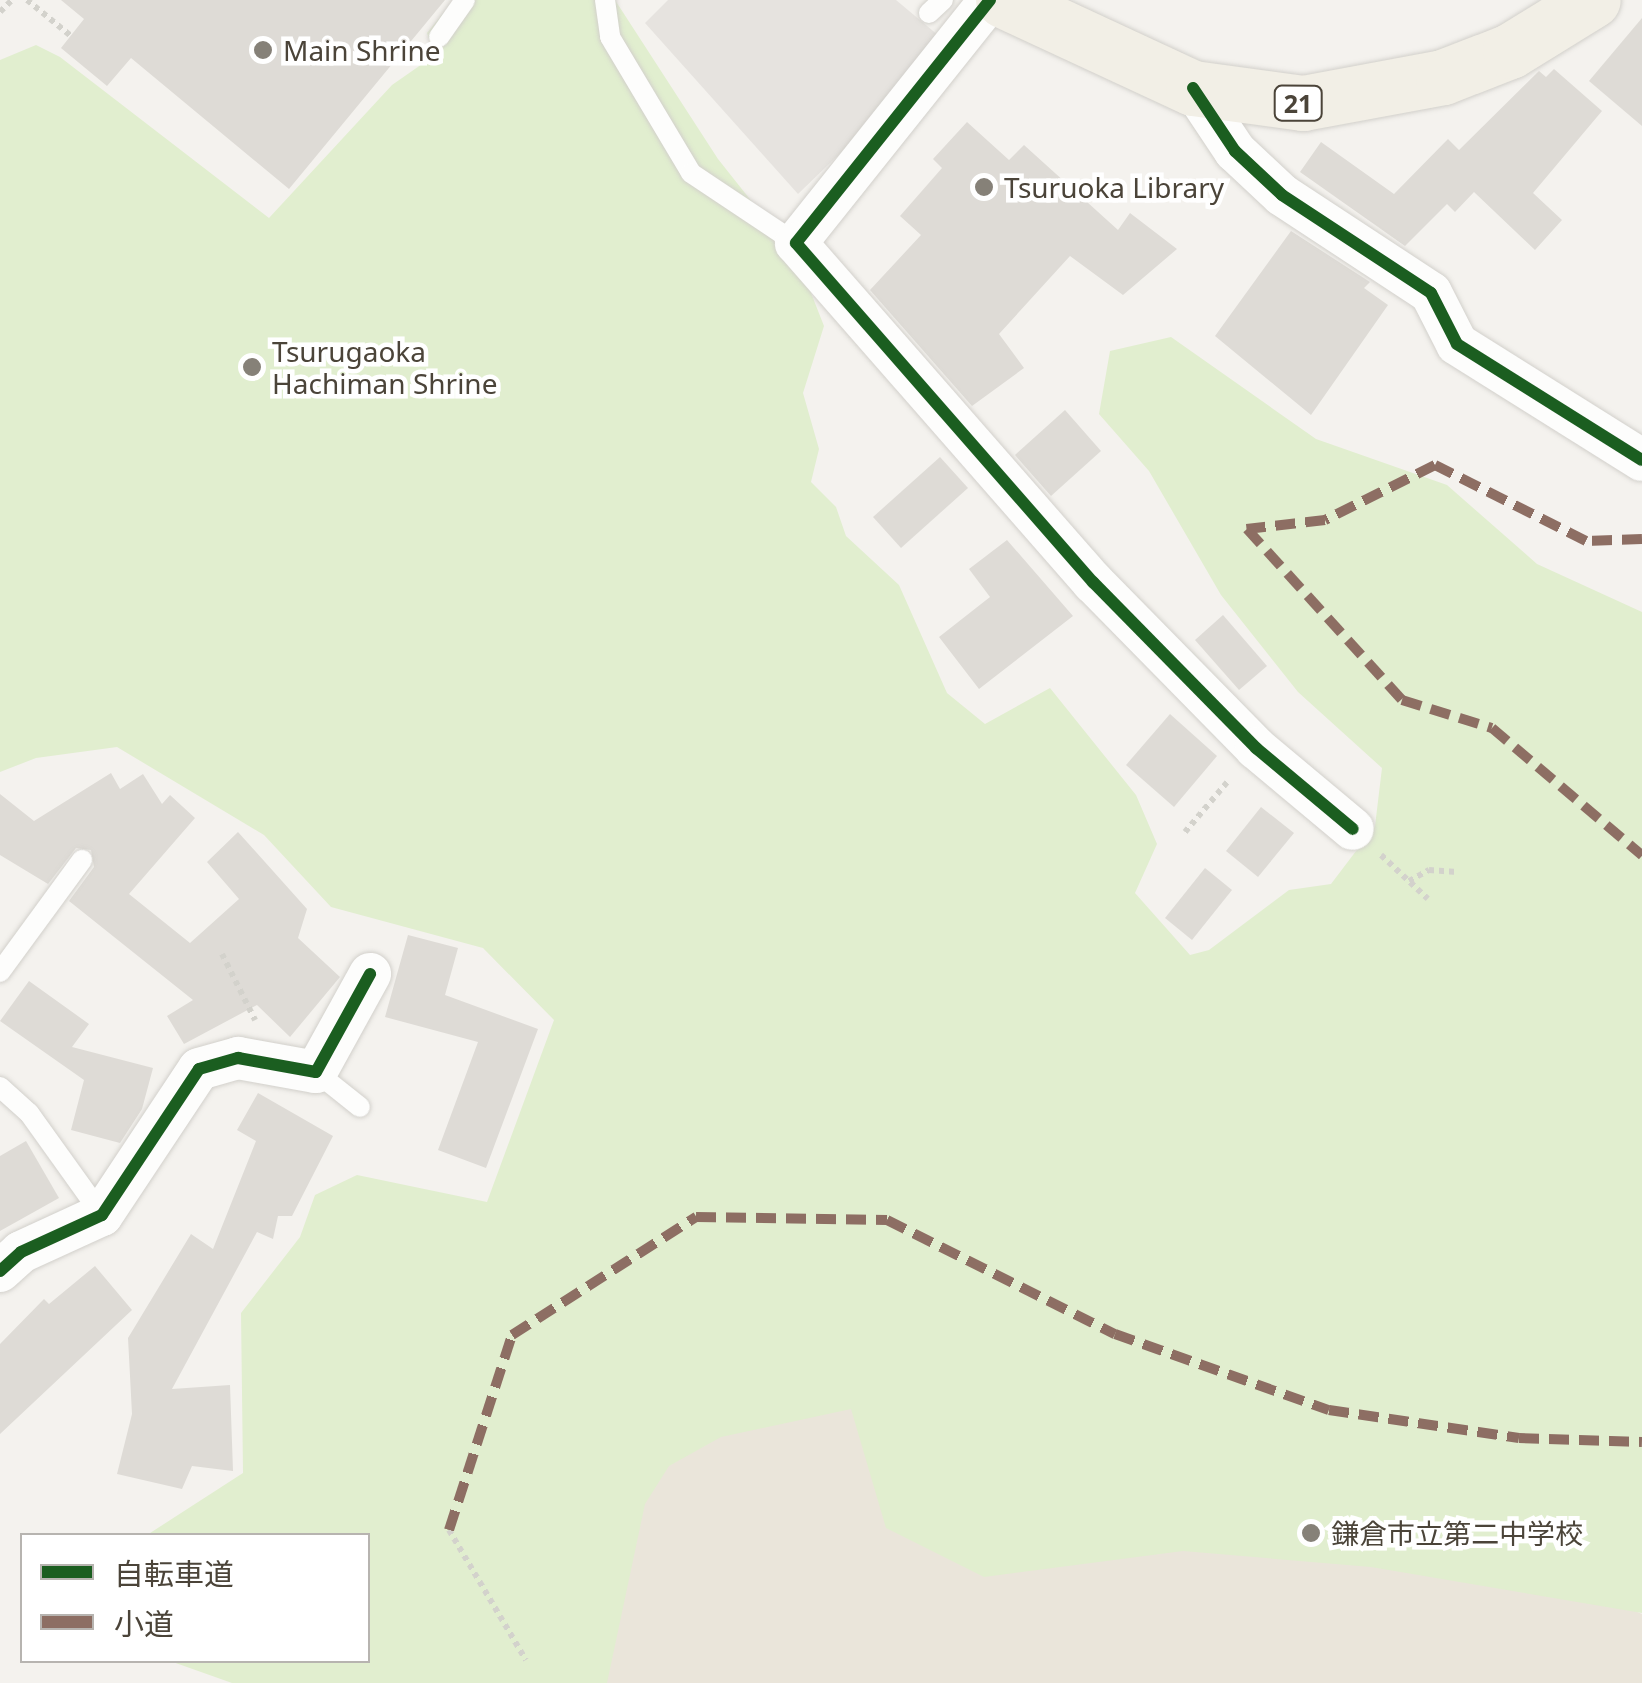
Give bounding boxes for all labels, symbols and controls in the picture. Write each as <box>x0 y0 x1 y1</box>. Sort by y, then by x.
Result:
place label: Main Shrine <box>283 33 440 67</box>
marker: Main Shrine <box>252 39 274 61</box>
road number: 21 <box>1273 83 1323 123</box>
place label: Tsuruoka Library <box>1004 170 1224 204</box>
marker: Tsuruoka Library <box>973 176 995 198</box>
place label: Tsurugaoka Hachiman Shrine <box>272 334 497 400</box>
marker: Tsurugaoka Hachiman Shrine <box>241 356 263 378</box>
place label: 鎌倉市立第二中学校 <box>1331 1516 1583 1550</box>
marker: 鎌倉市立第二中学校 <box>1300 1522 1322 1544</box>
legend <box>20 1533 370 1663</box>
text: 自転車道 <box>114 1553 234 1594</box>
text: 小道 <box>114 1603 174 1644</box>

